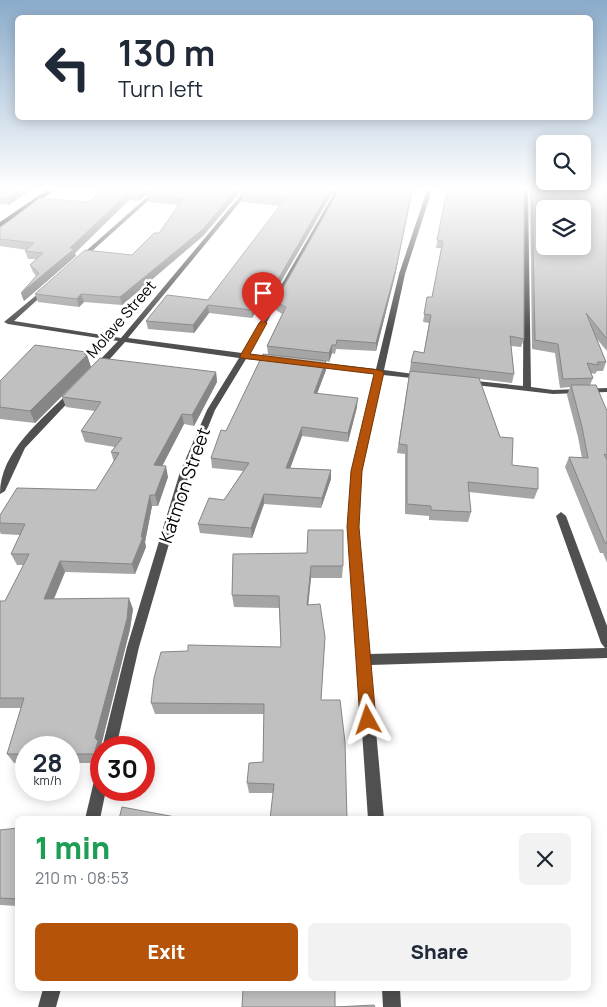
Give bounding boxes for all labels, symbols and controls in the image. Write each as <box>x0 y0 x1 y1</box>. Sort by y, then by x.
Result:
text: 130 m <box>118 29 215 77</box>
icon: left <box>35 35 100 100</box>
text: Turn left <box>118 74 203 104</box>
map controls <box>536 135 591 255</box>
button: search <box>536 135 591 190</box>
button: layers <box>536 200 591 255</box>
pin <box>242 272 284 323</box>
street label: Molave Street <box>82 276 160 362</box>
icon: arrive <box>249 279 277 307</box>
street label: Katmon Street <box>153 424 215 546</box>
position arrow <box>341 693 393 745</box>
speed limit sign: 30 <box>90 736 155 801</box>
text: 28 <box>32 745 63 780</box>
text: km/h <box>34 772 61 789</box>
text: 1 min <box>35 827 110 868</box>
button: close <box>519 833 571 885</box>
text: 210 m · 08:53 <box>35 867 129 889</box>
button: Exit <box>35 923 298 981</box>
button: Share <box>308 923 571 981</box>

